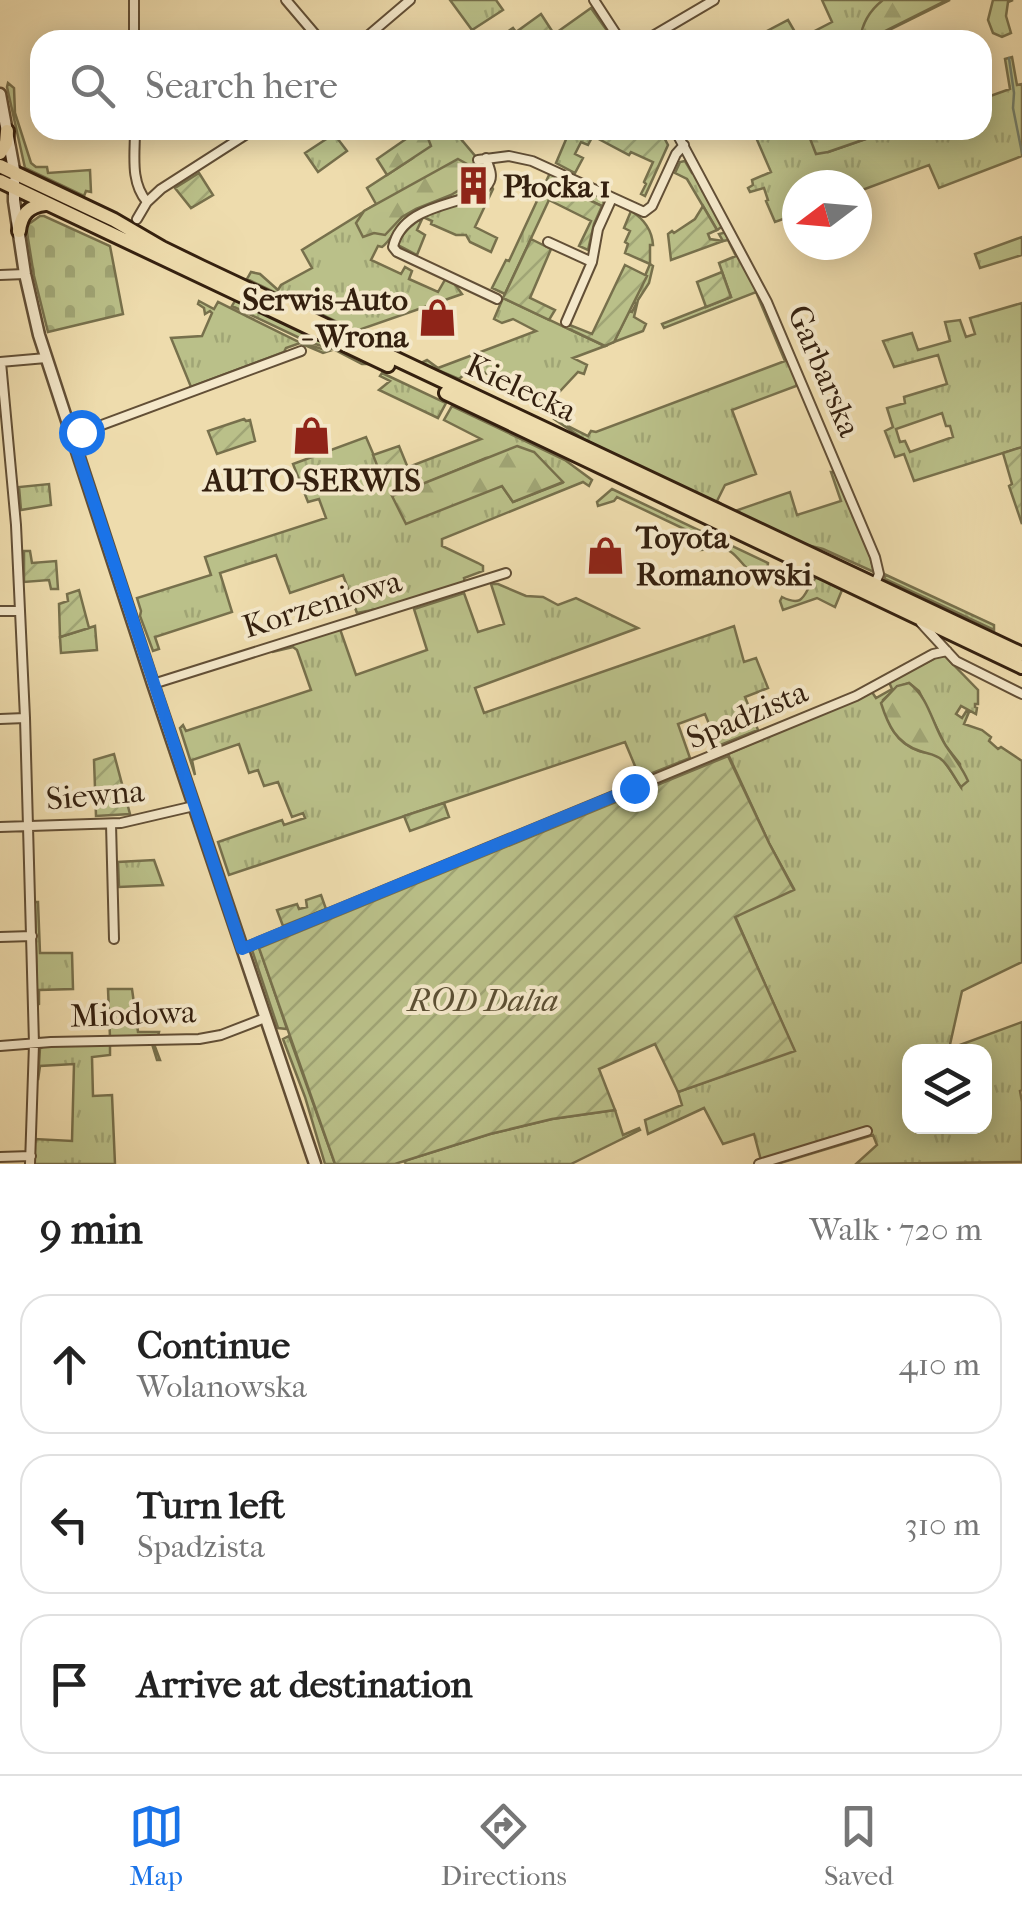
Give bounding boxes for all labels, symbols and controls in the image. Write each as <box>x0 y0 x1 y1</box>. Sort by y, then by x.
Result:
search box <box>30 30 992 140</box>
icon: search <box>65 58 120 113</box>
text: Search here <box>145 63 338 108</box>
building icon: Płocka 1 <box>452 165 494 207</box>
place label: Płocka 1 <box>503 168 611 205</box>
north arrow <box>782 170 872 260</box>
place label: Serwis-Auto - Wrona <box>242 281 409 355</box>
shop icon: Serwis-Auto - Wrona <box>417 296 459 338</box>
street label: Garbarska <box>780 300 869 443</box>
street label: Kielecka <box>460 346 583 430</box>
route start <box>59 410 105 456</box>
shop icon: AUTO-SERWIS <box>291 414 333 456</box>
place label: AUTO-SERWIS <box>201 462 421 499</box>
place label: Toyota Romanowski <box>635 519 812 593</box>
shop icon: Toyota Romanowski <box>585 534 627 576</box>
street label: Korzeniowa <box>238 562 407 646</box>
street label: Spadzista <box>681 673 814 757</box>
route end <box>612 766 658 812</box>
street label: Siewna <box>44 772 147 818</box>
park label: ROD Dalia <box>406 982 558 1019</box>
street label: Miodowa <box>69 993 198 1035</box>
map controls <box>902 1044 992 1134</box>
button: layers <box>902 1044 992 1134</box>
text: 9 min <box>40 1205 143 1254</box>
text: Walk · 720 m <box>810 1211 982 1248</box>
text: Continue <box>137 1323 290 1368</box>
icon: ahead <box>42 1337 97 1392</box>
text: 410 m <box>899 1346 980 1383</box>
text: Wolanowska <box>137 1368 307 1405</box>
text: Turn left <box>137 1483 285 1528</box>
icon: left <box>42 1497 97 1552</box>
text: 310 m <box>905 1506 980 1543</box>
text: Spadzista <box>137 1528 265 1565</box>
icon: arrive <box>42 1657 97 1712</box>
text: Arrive at destination <box>137 1662 473 1707</box>
tab: Map <box>129 1799 184 1892</box>
tab: Directions <box>441 1799 567 1892</box>
tab: Saved <box>824 1799 893 1892</box>

